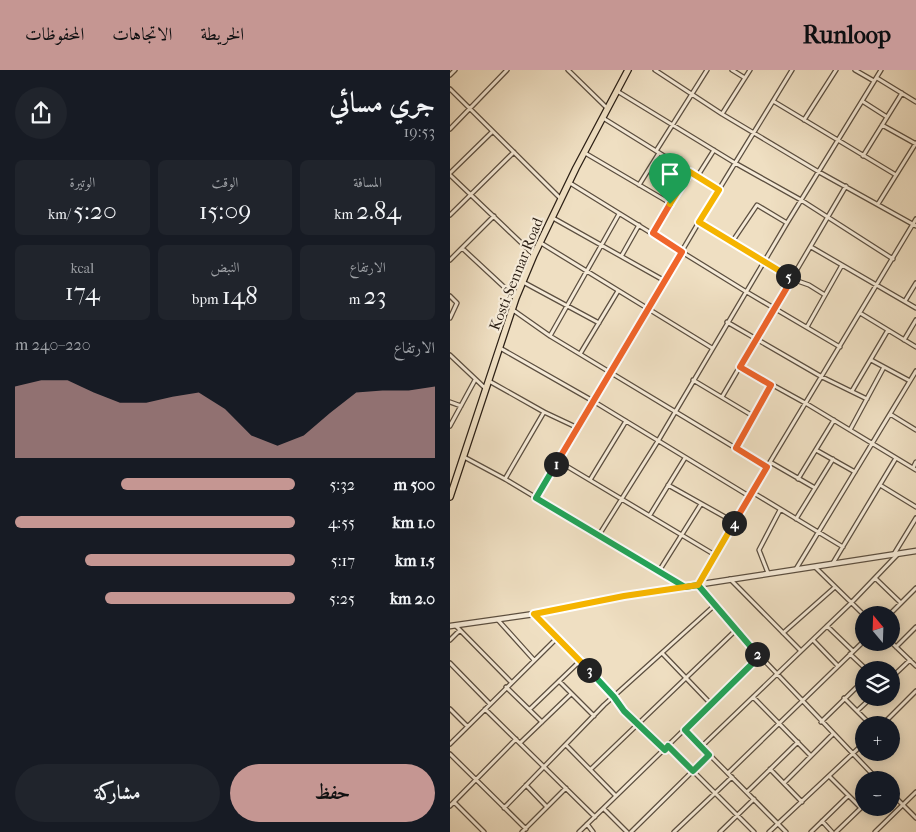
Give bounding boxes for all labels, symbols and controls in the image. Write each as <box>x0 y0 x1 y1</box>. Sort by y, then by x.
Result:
text: Runloop <box>803 21 891 49</box>
text: المحفوظات <box>25 24 84 45</box>
text: الاتجاهات <box>112 24 172 45</box>
text: الخريطة <box>200 24 244 45</box>
text: جري مسائي <box>329 86 435 119</box>
button: share <box>15 87 67 139</box>
text: 19:53 <box>404 122 435 141</box>
pin <box>649 153 691 204</box>
icon: arrive <box>656 160 684 188</box>
text: الوتيرة <box>69 174 95 191</box>
text: الوقت <box>212 174 238 191</box>
text: المسافة <box>353 174 382 191</box>
text: 5:20 <box>73 196 117 225</box>
text: 15:09 <box>199 196 251 225</box>
text: 2.84 <box>356 196 401 225</box>
text: /km <box>48 206 73 223</box>
text: km <box>334 206 356 223</box>
street label: Kosti-Sennar Road <box>485 214 547 333</box>
text: النبض <box>211 259 239 276</box>
text: الارتفاع <box>350 259 386 276</box>
text: kcal <box>71 260 94 277</box>
pin: 5 <box>776 264 800 288</box>
text: 5 <box>785 268 792 285</box>
text: 174 <box>65 277 100 306</box>
text: 148 <box>222 281 258 310</box>
text: 23 <box>363 281 387 310</box>
text: bpm <box>192 291 222 308</box>
text: m <box>349 291 363 308</box>
text: 220–240 m <box>15 335 91 354</box>
text: الارتفاع <box>393 338 435 357</box>
pin: 1 <box>544 452 568 476</box>
text: 1 <box>554 456 559 473</box>
text: 5:32 <box>329 475 355 494</box>
text: 500 m <box>394 475 435 494</box>
pin: 4 <box>722 510 746 536</box>
text: 4:55 <box>328 513 355 532</box>
text: 1.0 km <box>392 513 435 532</box>
text: 4 <box>730 515 739 532</box>
text: 5:17 <box>331 551 355 570</box>
text: 1.5 km <box>395 551 435 570</box>
text: 5:25 <box>329 589 355 608</box>
text: 2.0 km <box>390 589 435 608</box>
north arrow <box>855 606 900 651</box>
map controls <box>855 606 900 816</box>
pin: 2 <box>744 642 770 666</box>
text: 2 <box>754 646 761 663</box>
pin: 3 <box>576 658 602 682</box>
button: layers <box>855 661 900 706</box>
text: 3 <box>587 662 592 679</box>
button: + <box>855 716 900 761</box>
button: مشاركة <box>15 764 220 822</box>
button: حفظ <box>230 764 435 822</box>
button: − <box>855 771 900 816</box>

